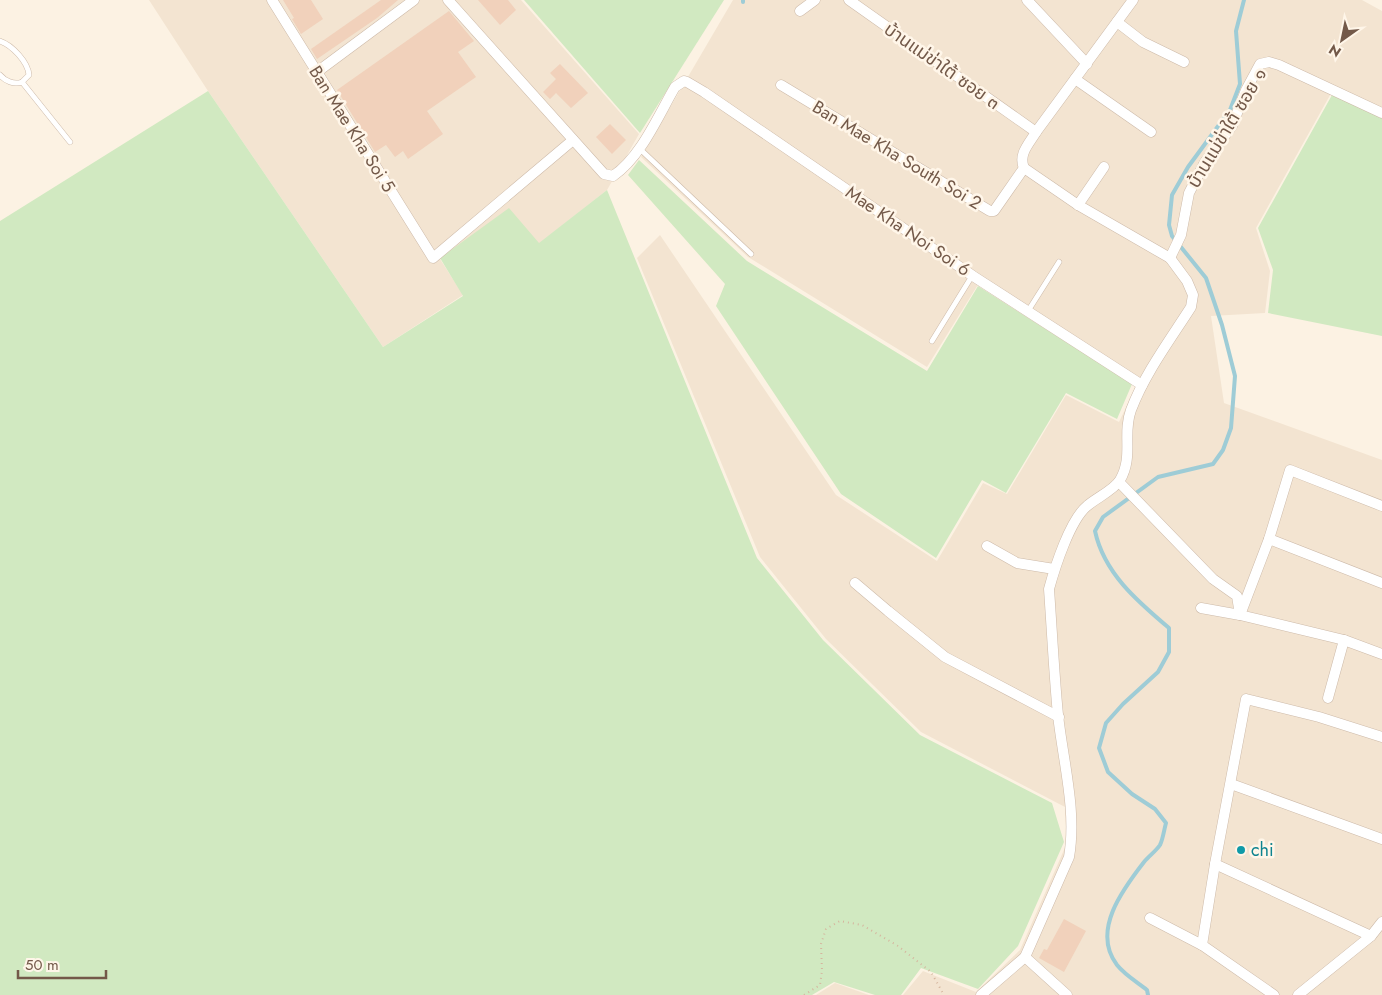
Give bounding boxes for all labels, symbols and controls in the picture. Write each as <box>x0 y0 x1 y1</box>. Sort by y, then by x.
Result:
north arrow <box>1317 15 1367 65</box>
street label: บ้านแม่ข่าใต้ ซอย ๓ <box>879 16 1005 116</box>
text: N <box>1325 39 1345 62</box>
street label: Ban Mae Kha Soi 5 <box>303 61 401 197</box>
street label: บ้านแม่ข่าใต้ ซอย ๑ <box>1181 63 1273 193</box>
street label: Ban Mae Kha South Soi 2 <box>807 94 987 216</box>
street label: Mae Kha Noi Soi 6 <box>840 180 976 282</box>
place label: chi <box>1251 837 1274 863</box>
marker: chi <box>1235 844 1247 856</box>
scale bar <box>18 948 105 980</box>
text: 50 m <box>25 954 59 976</box>

